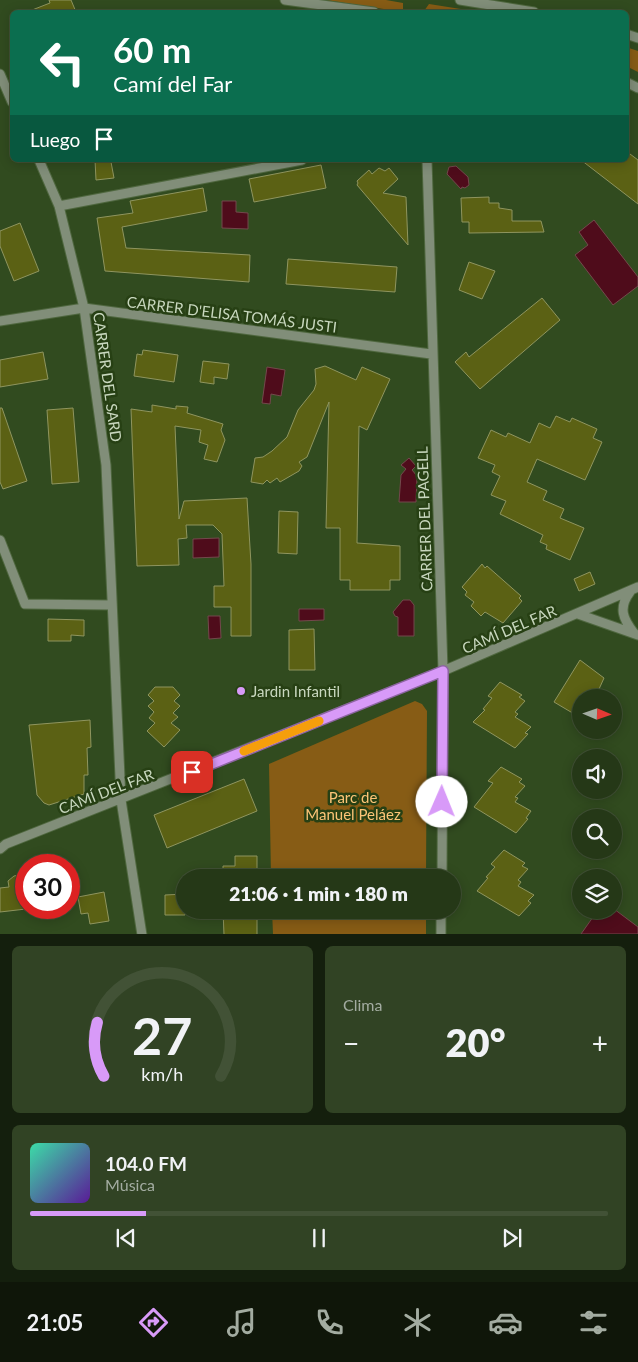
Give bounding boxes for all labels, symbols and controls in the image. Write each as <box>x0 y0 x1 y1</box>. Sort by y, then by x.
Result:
text: 60 m <box>113 28 191 70</box>
icon: left <box>30 30 95 95</box>
text: Camí del Far <box>113 70 232 97</box>
icon: arrive <box>90 125 118 153</box>
text: Luego <box>30 128 80 151</box>
street label: CARRER D'ELISA TOMÁS JUSTI <box>126 292 338 336</box>
street label: CARRER DEL SARD <box>90 311 126 443</box>
street label: CARRER DEL PAGELL <box>412 446 436 592</box>
street label: CAMÍ DEL FAR <box>459 601 559 657</box>
place label: Jardin Infantil <box>251 682 340 700</box>
marker: Jardin Infantil <box>235 685 247 697</box>
north arrow <box>572 689 622 739</box>
map controls <box>572 689 622 919</box>
button: sound <box>572 749 622 799</box>
pin <box>171 751 213 793</box>
icon: arrive <box>178 758 206 786</box>
street label: CAMÍ DEL FAR <box>56 764 157 817</box>
position arrow <box>415 775 467 827</box>
park label: Parc de Manuel Peláez <box>305 788 401 823</box>
button: search <box>572 809 622 859</box>
speed limit sign: 30 <box>15 854 80 919</box>
button: layers <box>572 869 622 919</box>
text: 21:06 · 1 min · 180 m <box>229 882 408 905</box>
text: Clima <box>343 995 382 1014</box>
text: 27 <box>132 1004 193 1066</box>
text: 20° <box>446 1019 505 1065</box>
text: − <box>343 1026 359 1060</box>
text: + <box>592 1026 608 1060</box>
text: km/h <box>142 1063 183 1085</box>
text: 104.0 FM <box>105 1152 187 1175</box>
text: Música <box>105 1175 155 1194</box>
icon: previous <box>112 1224 140 1252</box>
icon: pause <box>305 1224 333 1252</box>
icon: next <box>498 1224 526 1252</box>
icon: directions <box>136 1305 171 1340</box>
icon: music <box>224 1305 259 1340</box>
icon: phone <box>312 1305 347 1340</box>
icon: climate <box>400 1305 435 1340</box>
icon: car <box>488 1305 523 1340</box>
icon: filters <box>576 1305 611 1340</box>
text: 21:05 <box>27 1309 83 1336</box>

